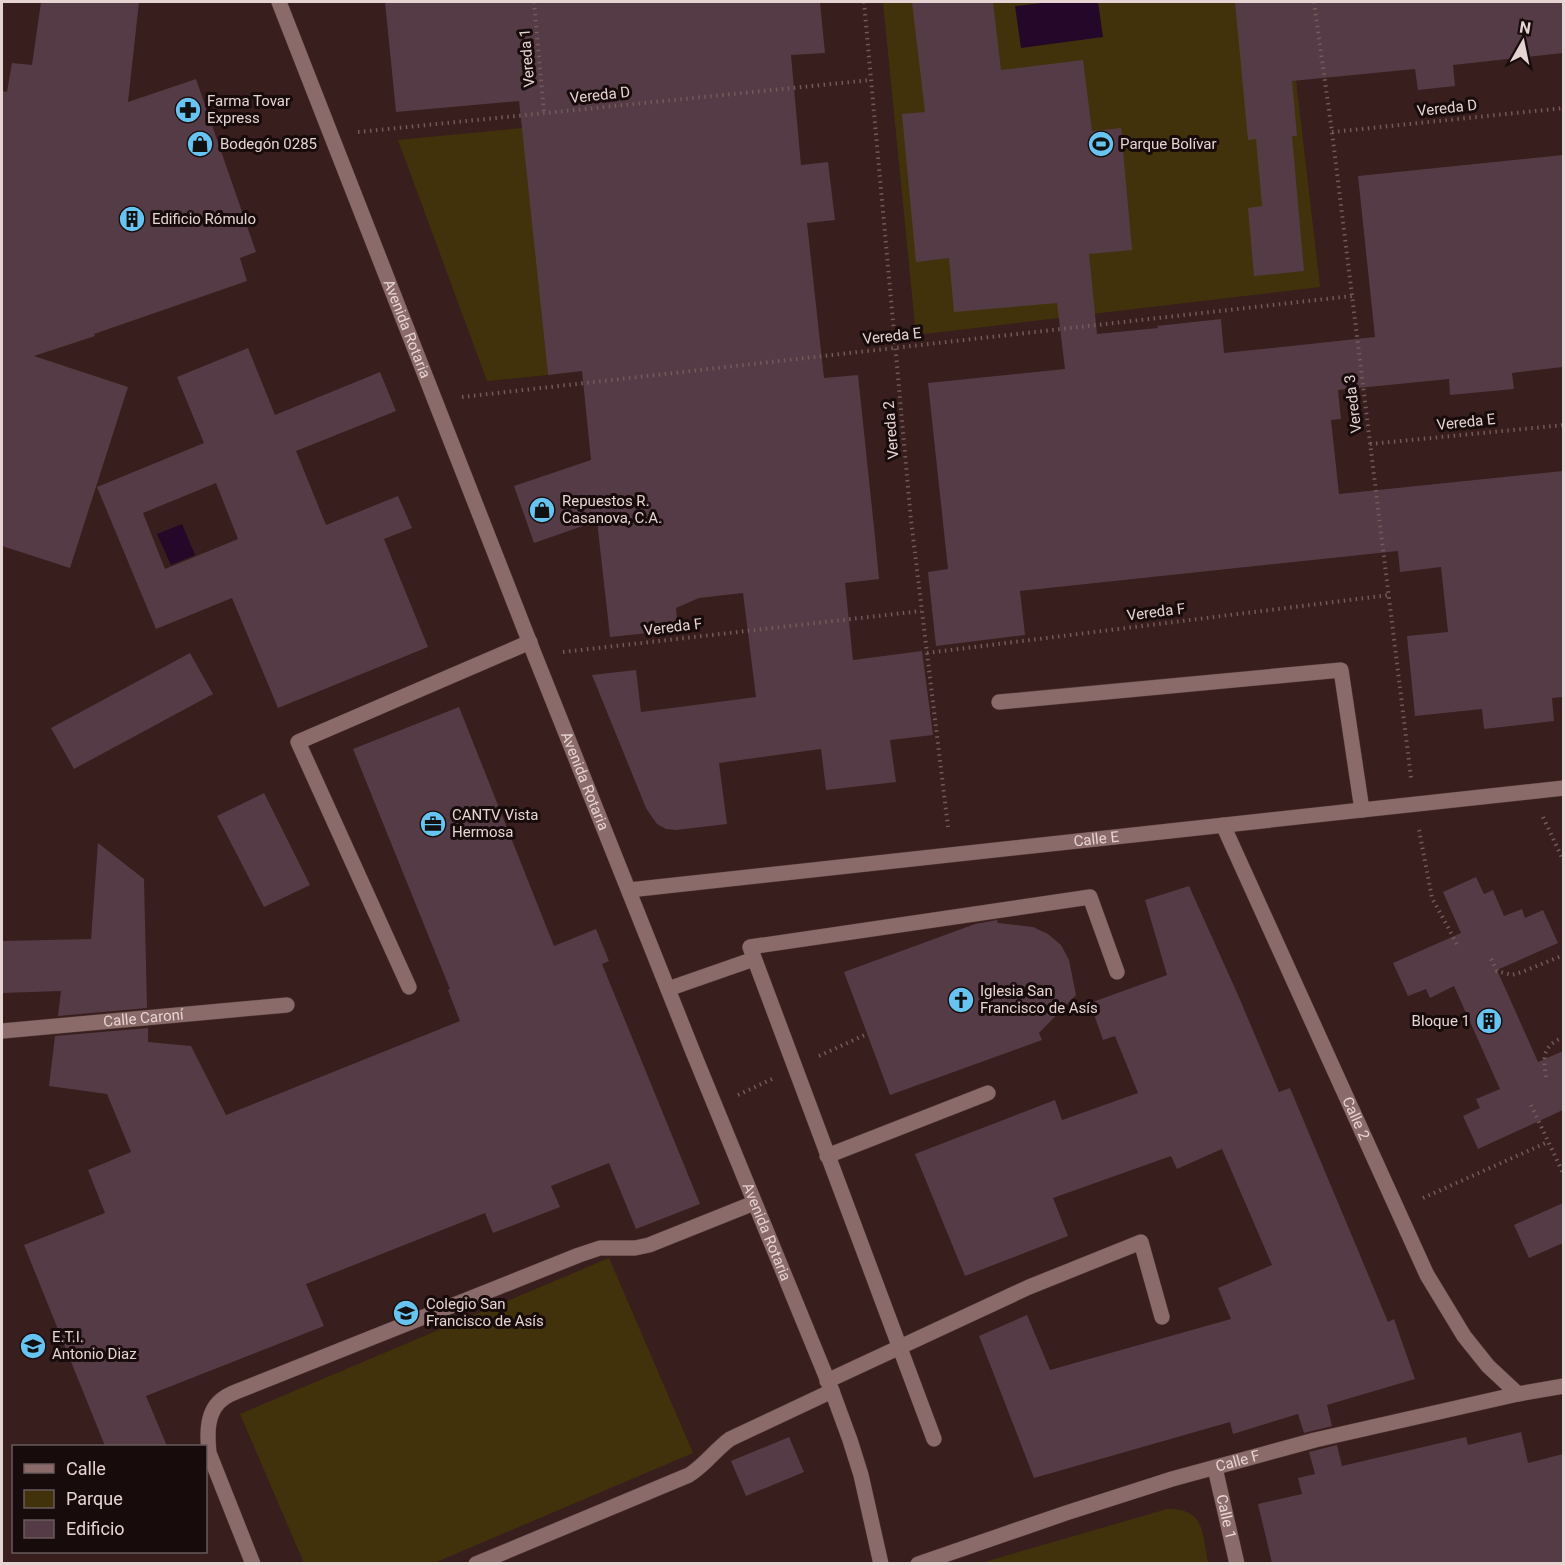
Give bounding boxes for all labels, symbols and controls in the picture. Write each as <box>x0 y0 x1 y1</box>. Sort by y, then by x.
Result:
north arrow <box>1493 12 1553 72</box>
text: N <box>1518 17 1532 38</box>
street label: Vereda 1 <box>515 28 539 88</box>
street label: Vereda D <box>569 83 631 107</box>
place label: Farma Tovar Express <box>207 92 290 127</box>
pharmacy icon: Farma Tovar Express <box>173 95 203 125</box>
street label: Vereda D <box>1416 96 1478 120</box>
shop icon: Bodegón 0285 <box>185 129 215 159</box>
sports icon: Parque Bolívar <box>1086 129 1116 159</box>
place label: Bodegón 0285 <box>220 135 317 153</box>
place label: Parque Bolívar <box>1120 135 1217 153</box>
building icon: Edificio Rómulo <box>117 204 147 234</box>
place label: Edificio Rómulo <box>152 210 256 228</box>
street label: Avenida Rotaria <box>379 277 434 381</box>
street label: Vereda E <box>862 324 923 348</box>
street label: Vereda 3 <box>1340 374 1366 434</box>
street label: Vereda 2 <box>879 400 903 460</box>
street label: Vereda E <box>1436 410 1497 434</box>
place label: Repuestos R. Casanova, C.A. <box>562 492 662 527</box>
shop icon: Repuestos R. Casanova, C.A. <box>527 495 557 525</box>
street label: Vereda F <box>1126 599 1186 625</box>
street label: Vereda F <box>643 614 703 640</box>
street label: Avenida Rotaria <box>557 729 613 833</box>
place label: CANTV Vista Hermosa <box>452 806 538 841</box>
office icon: CANTV Vista Hermosa <box>418 809 448 839</box>
street label: Calle E <box>1073 828 1120 850</box>
place label: Iglesia San Francisco de Asís <box>980 982 1098 1017</box>
church icon: Iglesia San Francisco de Asís <box>946 985 976 1015</box>
street label: Calle Caroní <box>103 1005 186 1031</box>
building icon: Bloque 1 <box>1474 1006 1504 1036</box>
place label: Bloque 1 <box>1412 1012 1470 1030</box>
street label: Calle 2 <box>1338 1094 1374 1143</box>
street label: Avenida Rotaria <box>739 1180 795 1284</box>
place label: Colegio San Francisco de Asís <box>426 1295 544 1330</box>
school or university icon: Colegio San Francisco de Asís <box>391 1298 421 1328</box>
place label: E.T.I. Antonio Diaz <box>52 1328 137 1363</box>
school or university icon: E.T.I. Antonio Diaz <box>18 1331 48 1361</box>
legend <box>12 1445 207 1553</box>
street label: Calle F <box>1214 1446 1262 1476</box>
text: Calle <box>66 1458 106 1479</box>
text: Parque <box>66 1488 123 1509</box>
street label: Calle 1 <box>1212 1493 1240 1541</box>
text: Edificio <box>66 1518 125 1539</box>

